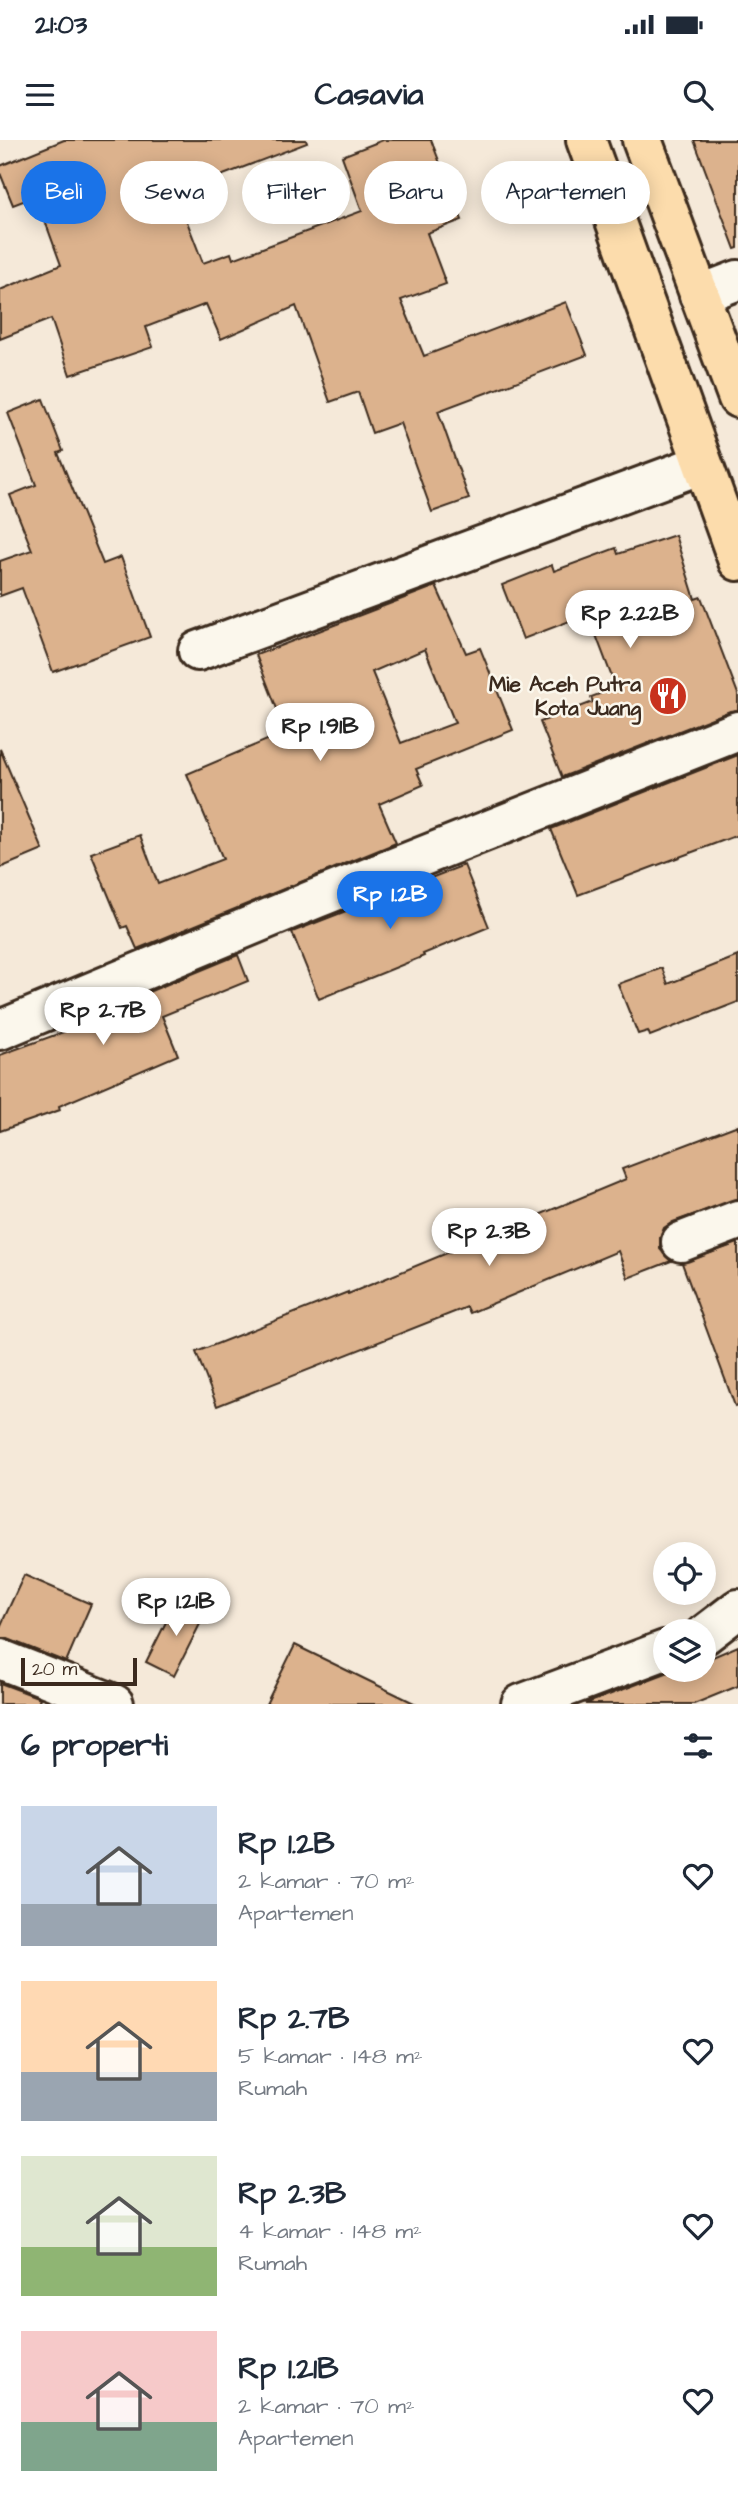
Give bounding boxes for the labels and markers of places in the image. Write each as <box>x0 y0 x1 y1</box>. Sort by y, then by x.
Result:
pin: Rp 2.22B <box>558 590 702 650</box>
place label: Mie Aceh Putra Kota Juang <box>489 670 641 725</box>
restaurant icon: Mie Aceh Putra Kota Juang <box>647 675 689 717</box>
pin: Rp 1.91B <box>248 704 392 763</box>
pin: Rp 1.2B <box>325 872 455 931</box>
pin: Rp 2.7B <box>38 988 168 1047</box>
pin: Rp 2.3B <box>424 1208 554 1268</box>
pin: Rp 1.21B <box>104 1578 248 1638</box>

